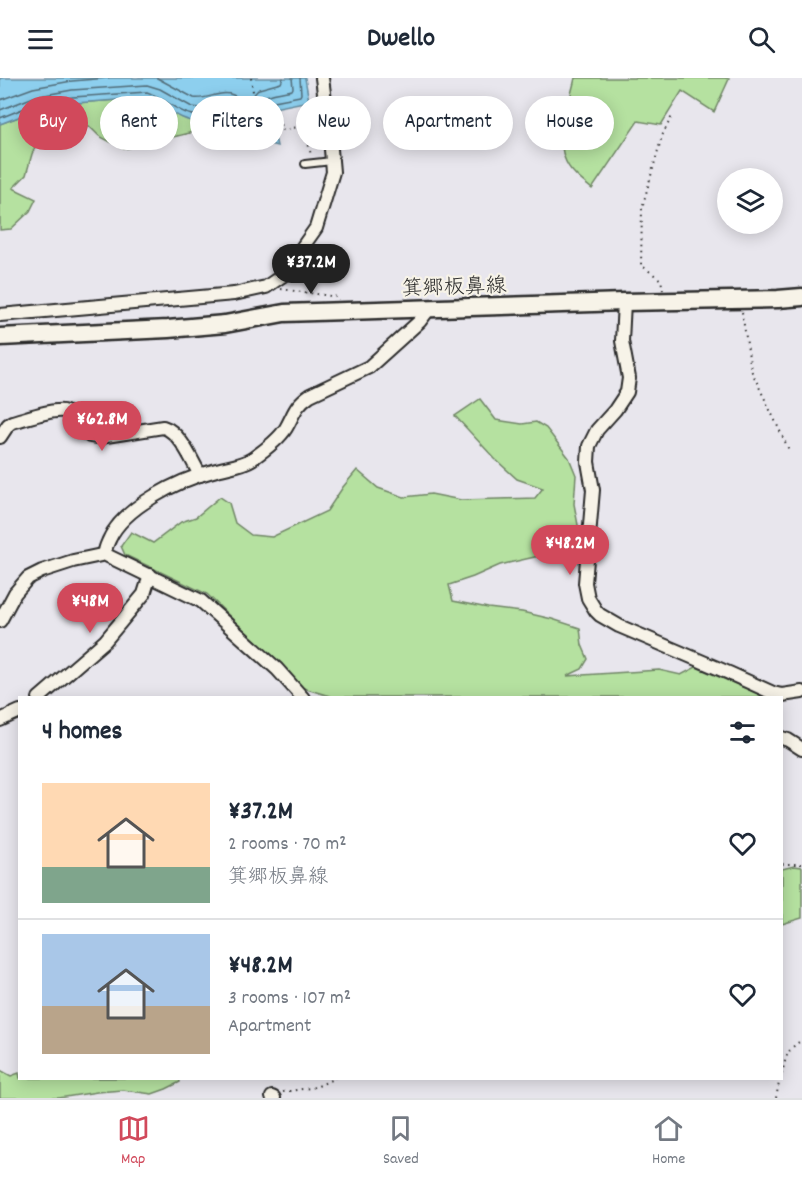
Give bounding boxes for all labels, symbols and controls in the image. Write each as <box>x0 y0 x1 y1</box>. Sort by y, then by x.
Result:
text: Dwello <box>367 20 435 59</box>
icon: menu <box>24 23 57 56</box>
icon: search <box>745 23 778 56</box>
chip: Buy <box>18 96 88 150</box>
chip: Rent <box>100 96 178 150</box>
chip: Filters <box>190 96 284 150</box>
chip: New <box>296 96 371 150</box>
chip: Apartment <box>383 96 513 150</box>
chip: House <box>525 96 614 150</box>
map controls <box>717 168 783 234</box>
button: layers <box>717 168 783 234</box>
pin: ¥37.2M <box>262 244 360 295</box>
text: ¥37.2M <box>286 249 336 277</box>
street label: 箕郷板鼻線 <box>401 272 507 306</box>
pin: ¥62.8M <box>53 401 151 452</box>
text: ¥62.8M <box>76 406 128 434</box>
pin: ¥48.2M <box>521 525 619 576</box>
text: ¥48.2M <box>545 530 595 558</box>
pin: ¥48M <box>54 583 126 634</box>
text: ¥48M <box>71 588 109 616</box>
text: 4 homes <box>42 714 122 751</box>
icon: filters <box>726 716 759 749</box>
text: ¥37.2M <box>228 794 293 831</box>
icon: home <box>90 807 162 879</box>
icon: heart <box>726 827 759 860</box>
text: 2 rooms · 70 m² <box>228 831 347 859</box>
text: 箕郷板鼻線 <box>228 864 328 892</box>
text: ¥48.2M <box>228 948 293 985</box>
icon: home <box>90 958 162 1030</box>
icon: heart <box>726 978 759 1011</box>
text: 3 rooms · 107 m² <box>228 985 351 1013</box>
text: Apartment <box>228 1013 311 1041</box>
tab: Map <box>117 1112 150 1171</box>
tab: Saved <box>383 1112 419 1171</box>
tab: Home <box>652 1112 685 1171</box>

